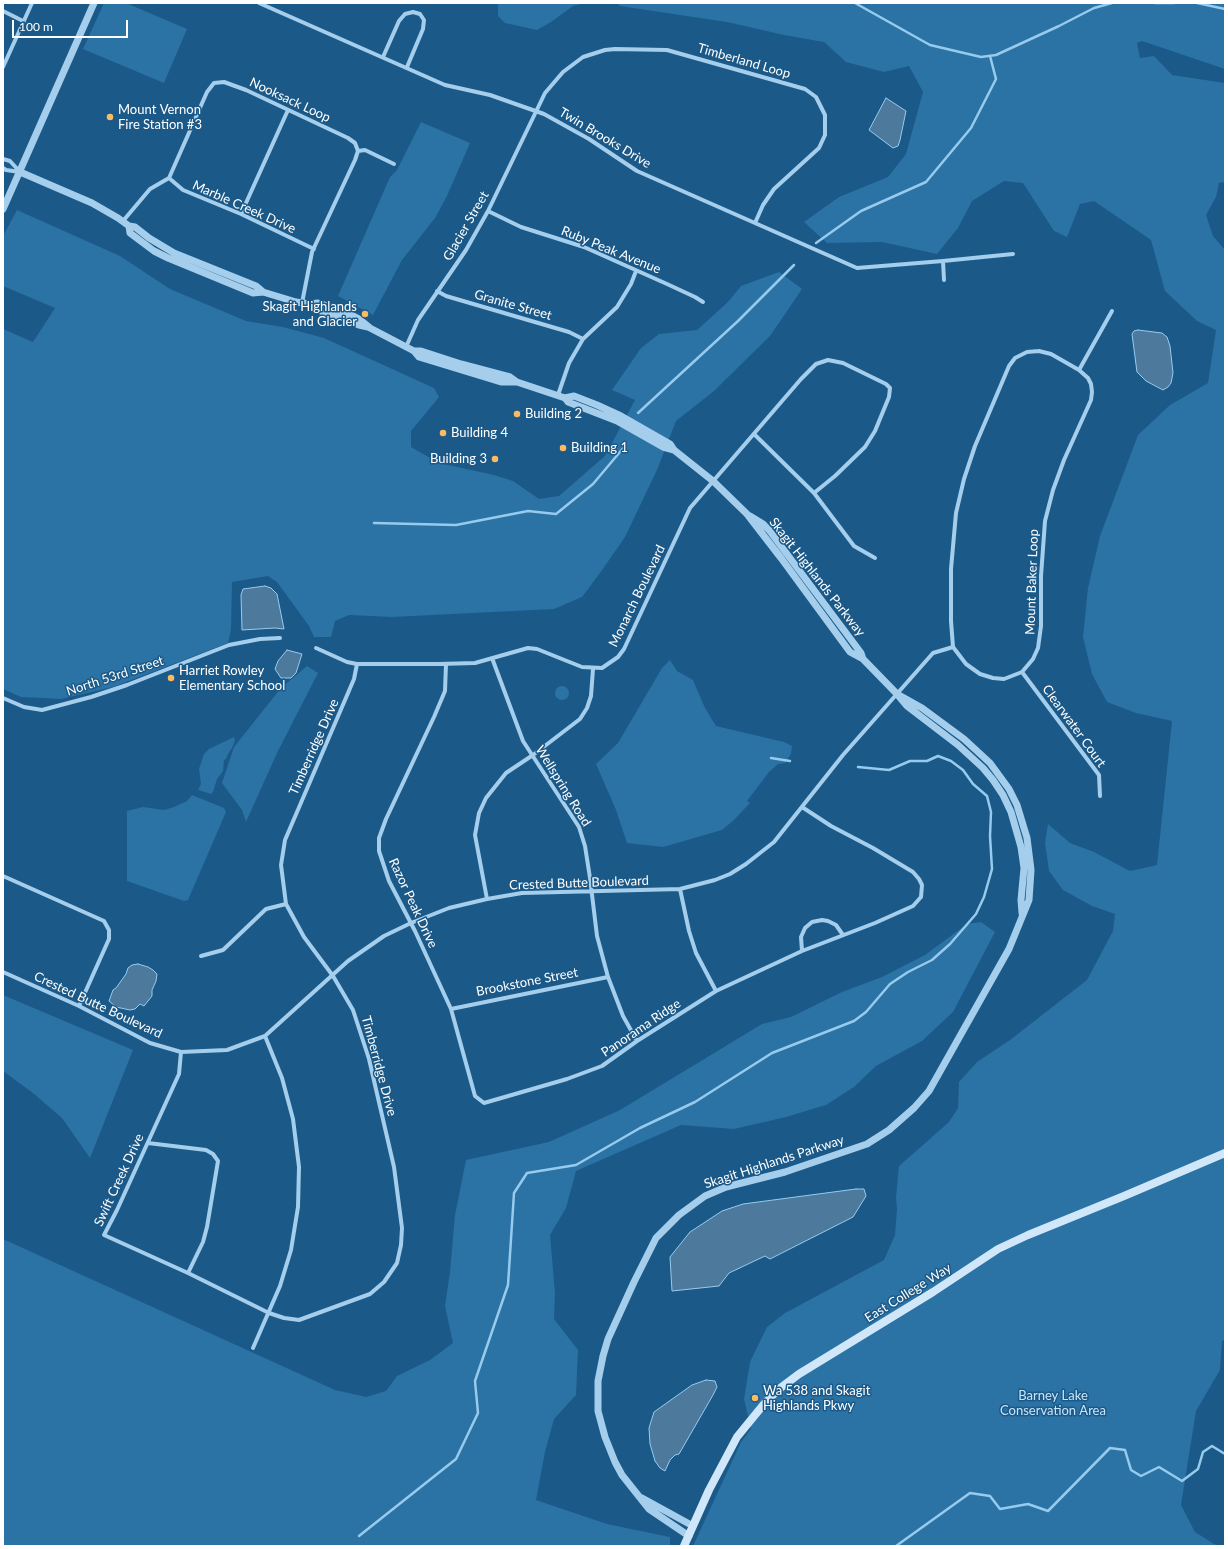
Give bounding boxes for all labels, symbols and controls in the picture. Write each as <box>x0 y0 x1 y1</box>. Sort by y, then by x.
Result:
scale bar <box>14 12 130 38</box>
text: 100 m <box>19 19 53 34</box>
street label: Timberland Loop <box>696 40 792 82</box>
street label: Nooksack Loop <box>247 74 333 126</box>
place label: Mount Vernon Fire Station #3 <box>118 102 202 133</box>
street label: Twin Brooks Drive <box>556 104 654 172</box>
marker: Mount Vernon Fire Station #3 <box>105 112 115 122</box>
street label: Marble Creek Drive <box>190 177 298 237</box>
street label: Glacier Street <box>440 189 492 263</box>
street label: Ruby Peak Avenue <box>559 223 663 277</box>
street label: Granite Street <box>472 286 554 324</box>
place label: Skagit Highlands and Glacier <box>262 299 357 330</box>
marker: Skagit Highlands and Glacier <box>360 309 370 319</box>
place label: Building 2 <box>525 406 582 422</box>
marker: Building 2 <box>512 409 522 419</box>
place label: Building 4 <box>451 425 508 441</box>
marker: Building 4 <box>438 428 448 438</box>
place label: Building 1 <box>571 440 628 456</box>
marker: Building 1 <box>558 443 568 453</box>
place label: Building 3 <box>430 451 487 467</box>
marker: Building 3 <box>490 454 500 464</box>
street label: Skagit Highlands Parkway <box>766 515 868 639</box>
street label: Mount Baker Loop <box>1022 529 1042 635</box>
street label: Monarch Boulevard <box>606 542 668 650</box>
street label: North 53rd Street <box>64 653 166 699</box>
place label: Harriet Rowley Elementary School <box>179 663 285 694</box>
marker: Harriet Rowley Elementary School <box>166 673 176 683</box>
street label: Clearwater Court <box>1039 682 1109 770</box>
street label: Timberridge Drive <box>286 697 342 797</box>
street label: Wellspring Road <box>532 743 594 829</box>
street label: Razor Peak Drive <box>385 856 441 950</box>
street label: Crested Butte Boulevard <box>509 873 649 893</box>
street label: Brookstone Street <box>475 964 579 1000</box>
street label: Crested Butte Boulevard <box>31 968 165 1042</box>
street label: Panorama Ridge <box>598 996 684 1060</box>
street label: Timberridge Drive <box>358 1014 400 1118</box>
street label: Swift Creek Drive <box>91 1131 147 1229</box>
street label: Skagit Highlands Parkway <box>702 1132 846 1192</box>
street label: East College Way <box>862 1260 954 1326</box>
place label: Wa 538 and Skagit Highlands Pkwy <box>763 1383 870 1414</box>
park label: Barney Lake Conservation Area <box>1000 1388 1106 1419</box>
marker: Wa 538 and Skagit Highlands Pkwy <box>750 1393 760 1403</box>

